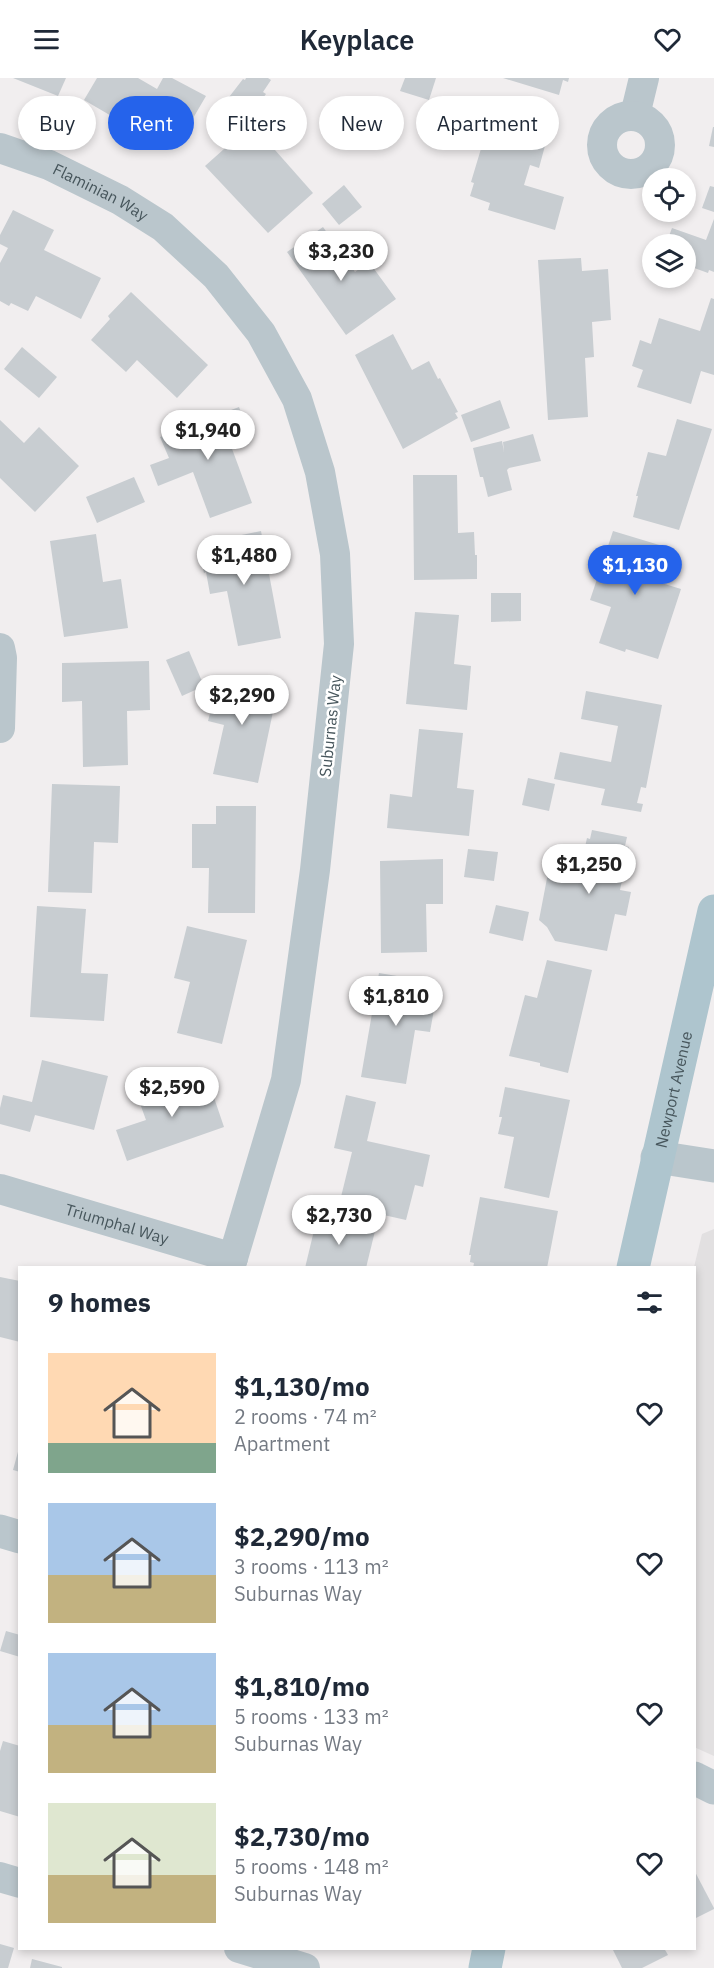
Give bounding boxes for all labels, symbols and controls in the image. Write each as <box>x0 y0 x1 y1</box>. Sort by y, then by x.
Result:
text: Keyplace <box>300 22 414 57</box>
icon: menu <box>30 23 63 56</box>
icon: heart <box>651 23 684 56</box>
chip: Buy <box>18 96 96 150</box>
chip: Rent <box>108 96 194 150</box>
chip: Filters <box>206 96 307 150</box>
chip: New <box>319 96 404 150</box>
chip: Apartment <box>416 96 559 150</box>
street label: Flaminian Way <box>50 159 152 225</box>
map controls <box>642 168 696 288</box>
button: locate <box>642 168 696 222</box>
pin: $3,230 <box>292 231 390 282</box>
button: layers <box>642 234 696 288</box>
text: $3,230 <box>308 237 374 264</box>
pin: $1,940 <box>159 410 257 461</box>
text: $1,940 <box>175 416 241 443</box>
pin: $1,480 <box>195 535 293 586</box>
text: $1,480 <box>211 541 277 568</box>
pin: $1,130 <box>586 545 684 596</box>
text: $1,130 <box>602 551 668 578</box>
street label: Suburnas Way <box>315 674 345 778</box>
pin: $2,290 <box>193 675 291 726</box>
text: $2,290 <box>209 681 275 708</box>
pin: $1,250 <box>540 844 638 895</box>
text: $1,250 <box>556 850 622 877</box>
pin: $1,810 <box>347 976 445 1027</box>
text: $1,810 <box>363 982 429 1009</box>
street label: Newport Avenue <box>651 1029 696 1150</box>
pin: $2,590 <box>123 1067 221 1118</box>
text: $2,590 <box>139 1073 205 1100</box>
pin: $2,730 <box>290 1195 388 1246</box>
street label: Triumphal Way <box>63 1199 171 1248</box>
text: $2,730 <box>306 1201 372 1228</box>
text: 9 homes <box>48 1285 151 1319</box>
icon: filters <box>633 1286 666 1319</box>
text: $1,130/mo <box>234 1369 370 1403</box>
icon: home <box>96 1377 168 1449</box>
icon: heart <box>633 1397 666 1430</box>
text: 2 rooms · 74 m² <box>234 1403 377 1430</box>
text: Apartment <box>234 1430 330 1457</box>
text: $2,290/mo <box>234 1519 370 1553</box>
icon: home <box>96 1527 168 1599</box>
icon: heart <box>633 1547 666 1580</box>
text: 3 rooms · 113 m² <box>234 1553 389 1580</box>
text: Suburnas Way <box>234 1580 362 1607</box>
text: $1,810/mo <box>234 1669 370 1703</box>
icon: home <box>96 1677 168 1749</box>
icon: heart <box>633 1697 666 1730</box>
text: 5 rooms · 133 m² <box>234 1703 389 1730</box>
text: Suburnas Way <box>234 1730 362 1757</box>
text: $2,730/mo <box>234 1819 370 1853</box>
icon: home <box>96 1827 168 1899</box>
icon: heart <box>633 1847 666 1880</box>
text: 5 rooms · 148 m² <box>234 1853 389 1880</box>
text: Suburnas Way <box>234 1880 362 1907</box>

